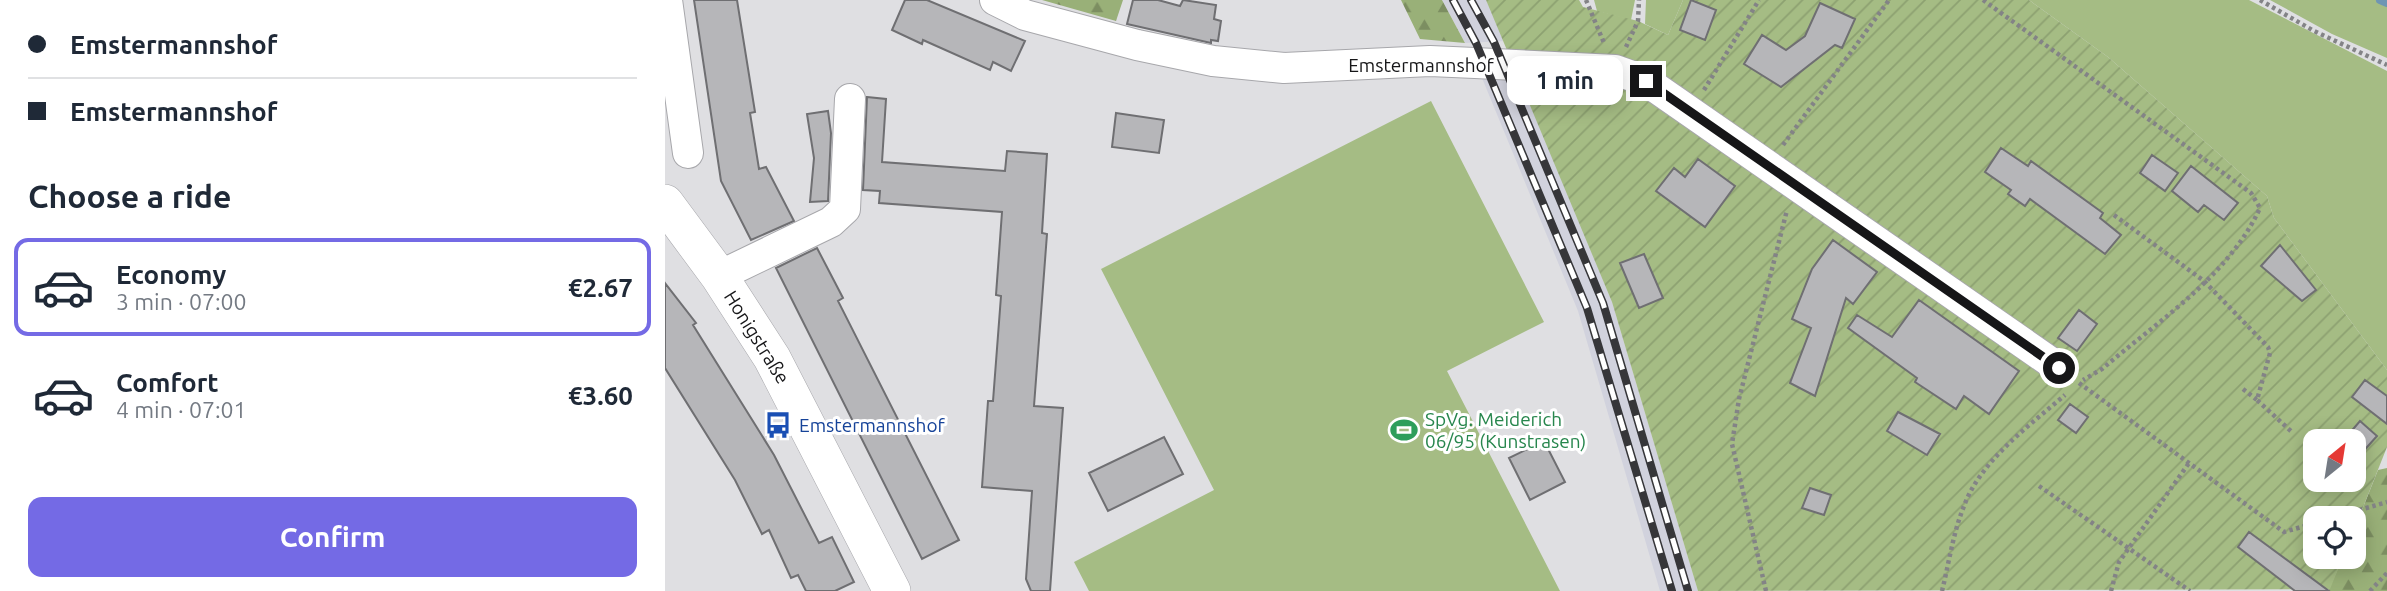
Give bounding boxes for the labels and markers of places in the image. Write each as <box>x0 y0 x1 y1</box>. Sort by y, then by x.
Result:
place label: SpVg. Meiderich 06/95 (Kunstrasen) <box>1425 408 1586 452</box>
bus stop icon: Emstermannshof <box>763 410 793 440</box>
place label: Emstermannshof <box>799 414 945 436</box>
sports icon: SpVg. Meiderich 06/95 (Kunstrasen) <box>1389 415 1419 445</box>

